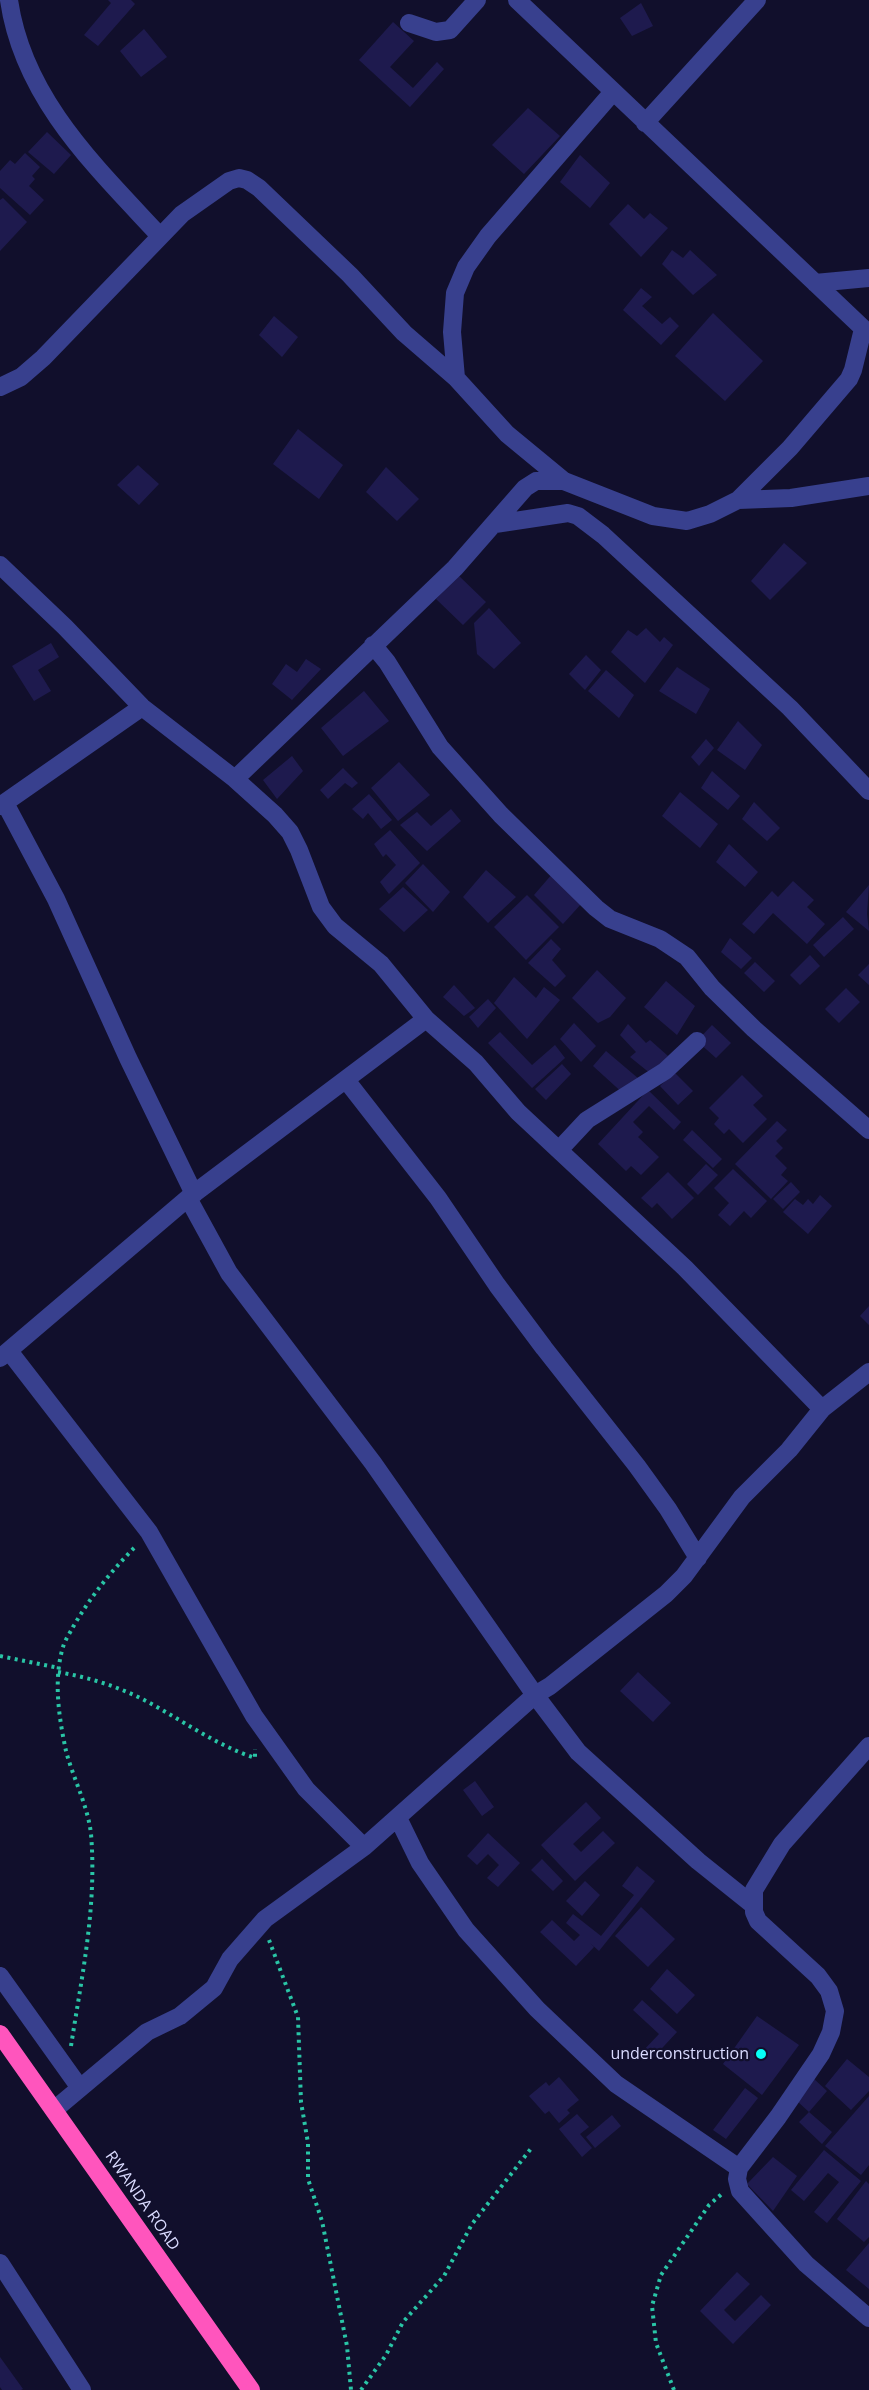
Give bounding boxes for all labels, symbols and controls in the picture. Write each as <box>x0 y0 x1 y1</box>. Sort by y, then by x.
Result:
place label: underconstruction <box>610 2044 749 2064</box>
marker: underconstruction <box>754 2047 768 2061</box>
street label: RWANDA ROAD <box>101 2148 183 2254</box>

